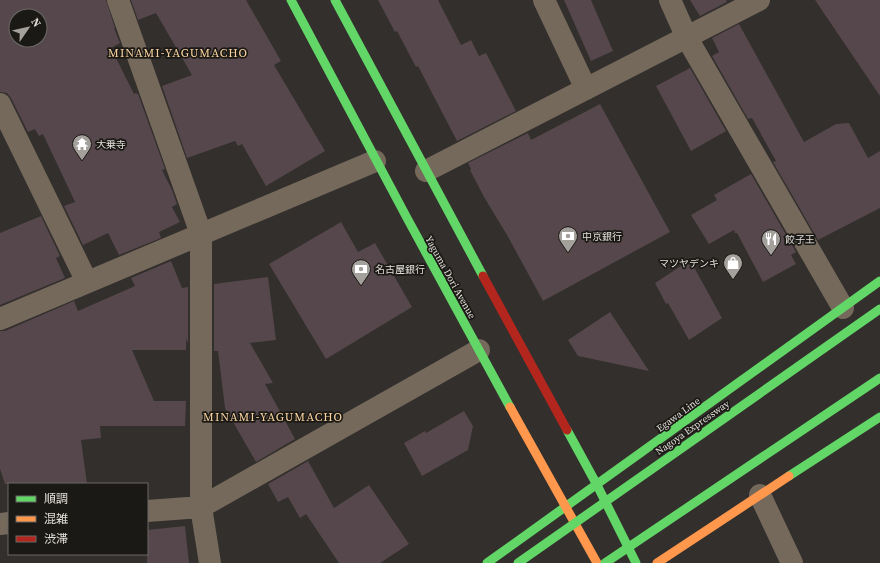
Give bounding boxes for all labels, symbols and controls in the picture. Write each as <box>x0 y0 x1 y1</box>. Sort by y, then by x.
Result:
north arrow <box>8 8 48 48</box>
text: N <box>27 15 44 30</box>
district label: MINAMI-YAGUMACHO <box>108 45 248 61</box>
temple icon: 大乗寺 <box>71 133 93 161</box>
place label: 大乗寺 <box>96 138 126 151</box>
bank icon: 中京銀行 <box>557 225 579 253</box>
restaurant icon: 餃子王 <box>760 228 782 256</box>
place label: 中京銀行 <box>582 230 622 243</box>
street label: Yaguma Dori Avenue <box>422 233 479 321</box>
place label: 餃子王 <box>785 233 815 246</box>
shop icon: マツヤデンキ <box>722 252 744 280</box>
place label: マツヤデンキ <box>659 257 719 270</box>
bank icon: 名古屋銀行 <box>350 258 372 286</box>
place label: 名古屋銀行 <box>375 263 425 276</box>
street label: Egawa Line <box>654 394 703 435</box>
street label: Nagoya Expressway <box>653 396 733 458</box>
district label: MINAMI-YAGUMACHO <box>203 409 343 425</box>
legend <box>8 483 148 555</box>
text: 順調 <box>44 491 68 507</box>
text: 混雑 <box>44 511 68 527</box>
text: 渋滞 <box>44 531 68 547</box>

